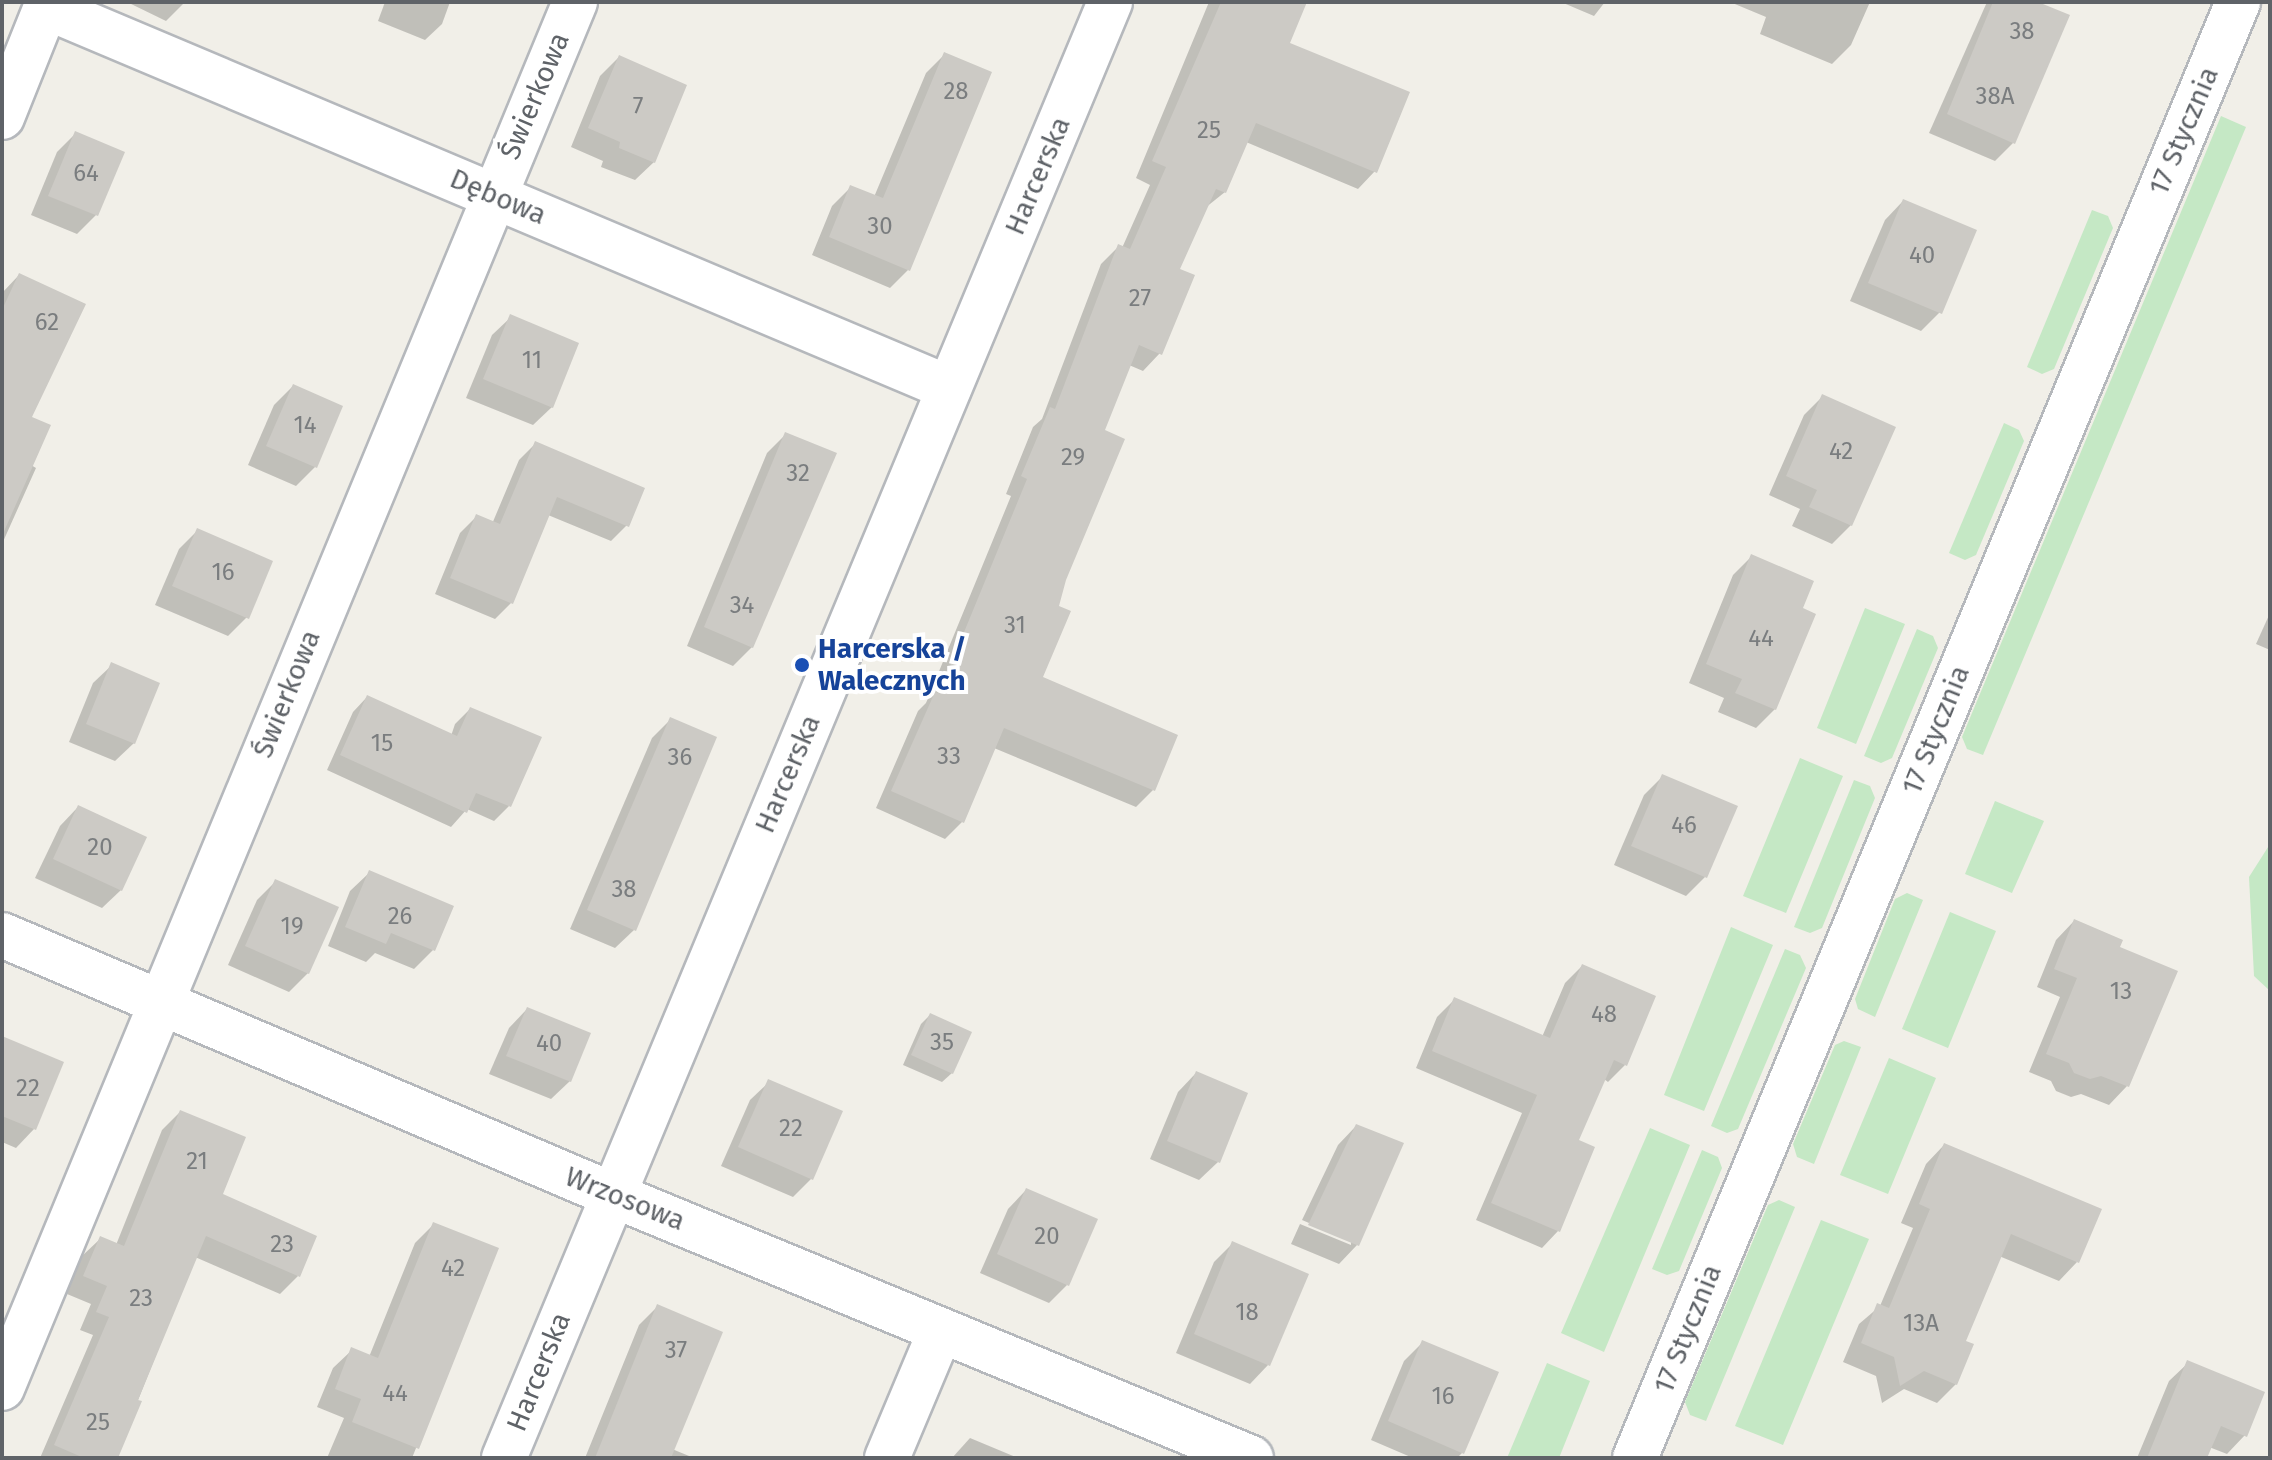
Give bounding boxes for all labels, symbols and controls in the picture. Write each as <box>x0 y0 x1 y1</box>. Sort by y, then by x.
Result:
house number: 38 <box>2009 18 2035 46</box>
street label: Świerkowa <box>493 27 577 165</box>
street label: 17 Stycznia <box>2142 62 2226 200</box>
house number: 28 <box>943 78 969 106</box>
house number: 38A <box>1976 83 2014 111</box>
house number: 7 <box>633 93 643 121</box>
street label: Harcerska <box>998 112 1078 240</box>
house number: 25 <box>1197 117 1221 145</box>
house number: 64 <box>73 160 99 188</box>
street label: Dębowa <box>445 162 551 232</box>
house number: 30 <box>867 213 893 241</box>
house number: 40 <box>1909 242 1935 270</box>
house number: 27 <box>1129 285 1151 313</box>
house number: 62 <box>35 309 59 337</box>
house number: 11 <box>522 347 542 375</box>
house number: 14 <box>293 412 317 440</box>
house number: 42 <box>1829 438 1853 466</box>
house number: 29 <box>1061 444 1085 472</box>
house number: 32 <box>786 460 810 488</box>
house number: 16 <box>211 559 235 587</box>
house number: 34 <box>730 592 754 620</box>
house number: 31 <box>1004 612 1026 640</box>
street label: Świerkowa <box>246 625 328 763</box>
house number: 44 <box>1748 625 1774 653</box>
place label: Harcerska / Walecznych <box>818 632 967 698</box>
marker: Harcerska / Walecznych <box>793 656 811 674</box>
street label: 17 Stycznia <box>1895 661 1977 799</box>
street label: Harcerska <box>748 710 828 838</box>
house number: 15 <box>371 730 393 758</box>
house number: 33 <box>937 743 961 771</box>
house number: 36 <box>668 744 692 772</box>
house number: 46 <box>1671 812 1697 840</box>
house number: 20 <box>87 834 113 862</box>
house number: 38 <box>611 876 637 904</box>
house number: 26 <box>388 903 412 931</box>
house number: 19 <box>281 913 303 941</box>
house number: 13 <box>2110 978 2132 1006</box>
house number: 48 <box>1591 1001 1617 1029</box>
house number: 35 <box>930 1029 954 1057</box>
house number: 40 <box>536 1030 562 1058</box>
house number: 22 <box>16 1075 40 1103</box>
house number: 22 <box>779 1115 803 1143</box>
house number: 21 <box>186 1148 208 1176</box>
street label: Wrzosowa <box>560 1160 690 1238</box>
house number: 20 <box>1034 1223 1060 1251</box>
house number: 23 <box>270 1231 294 1259</box>
house number: 42 <box>441 1255 465 1283</box>
street label: 17 Stycznia <box>1647 1260 1729 1398</box>
house number: 23 <box>129 1285 153 1313</box>
house number: 18 <box>1235 1299 1259 1327</box>
street label: Harcerska <box>500 1308 578 1436</box>
house number: 13A <box>1903 1310 1939 1338</box>
house number: 37 <box>665 1337 687 1365</box>
house number: 44 <box>382 1380 408 1408</box>
house number: 16 <box>1431 1383 1455 1411</box>
house number: 25 <box>86 1409 110 1437</box>

